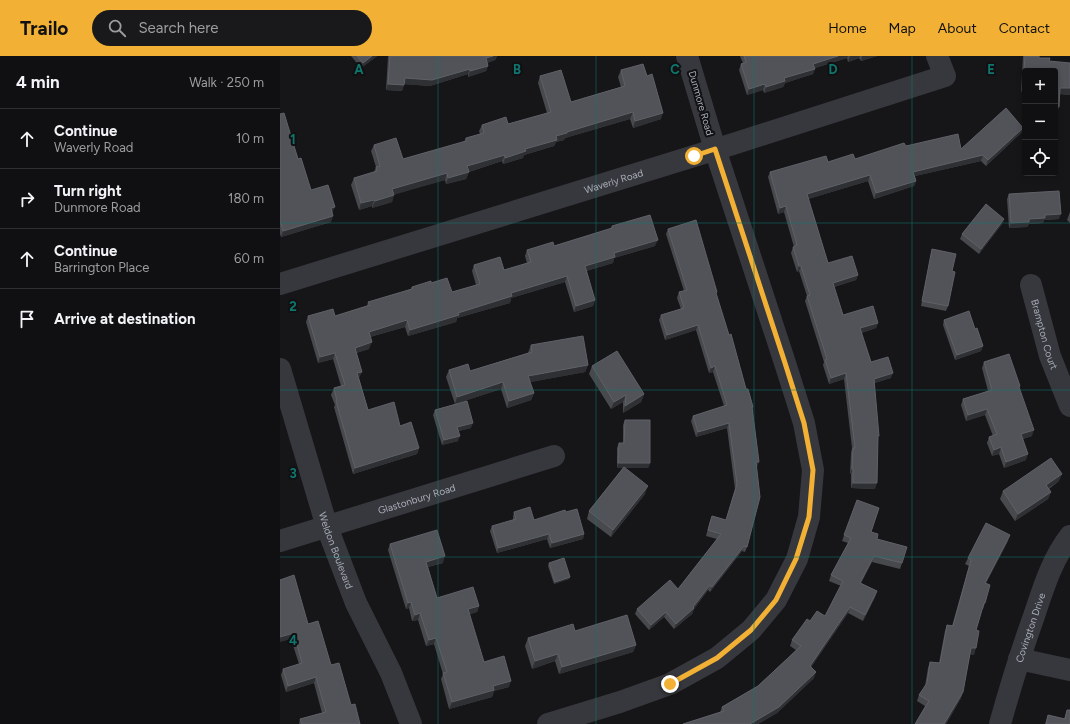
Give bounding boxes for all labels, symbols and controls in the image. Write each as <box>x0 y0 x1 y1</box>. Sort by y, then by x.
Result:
search box <box>92 10 372 46</box>
text: Trailo <box>20 17 68 40</box>
icon: search <box>106 17 128 39</box>
text: Search here <box>138 19 219 37</box>
text: Home <box>828 20 867 37</box>
text: Map <box>889 20 916 37</box>
text: About <box>938 20 977 37</box>
text: Contact <box>999 20 1050 37</box>
text: A <box>354 62 364 77</box>
text: B <box>513 62 521 77</box>
text: C <box>670 62 680 77</box>
text: D <box>828 62 838 77</box>
text: E <box>987 62 995 77</box>
map controls <box>1022 68 1058 176</box>
button: + <box>1022 68 1058 104</box>
street label: Dunmore Road <box>686 69 716 137</box>
text: 4 min <box>16 72 60 92</box>
text: Walk · 250 m <box>189 75 264 90</box>
button: − <box>1022 104 1058 140</box>
text: Continue <box>54 122 117 140</box>
icon: ahead <box>16 128 38 150</box>
text: 10 m <box>236 131 264 146</box>
text: 1 <box>290 132 296 147</box>
text: Waverly Road <box>54 140 133 155</box>
button: locate <box>1022 140 1058 176</box>
route start <box>685 147 703 165</box>
street label: Waverly Road <box>582 166 645 196</box>
text: Turn right <box>54 182 122 200</box>
icon: right <box>16 188 38 210</box>
text: 180 m <box>228 191 264 206</box>
text: Dunmore Road <box>54 200 141 215</box>
text: Continue <box>54 242 117 260</box>
icon: ahead <box>16 248 38 270</box>
text: 60 m <box>234 251 264 266</box>
text: Barrington Place <box>54 260 149 275</box>
street label: Brampton Court <box>1029 298 1061 371</box>
text: 2 <box>289 299 297 314</box>
icon: arrive <box>16 308 38 330</box>
text: Arrive at destination <box>54 310 195 328</box>
text: 3 <box>289 466 297 481</box>
street label: Glastonbury Road <box>376 480 457 517</box>
street label: Weldon Boulevard <box>316 510 357 591</box>
street label: Covington Drive <box>1012 591 1048 664</box>
text: 4 <box>289 633 297 648</box>
route end <box>661 675 679 693</box>

